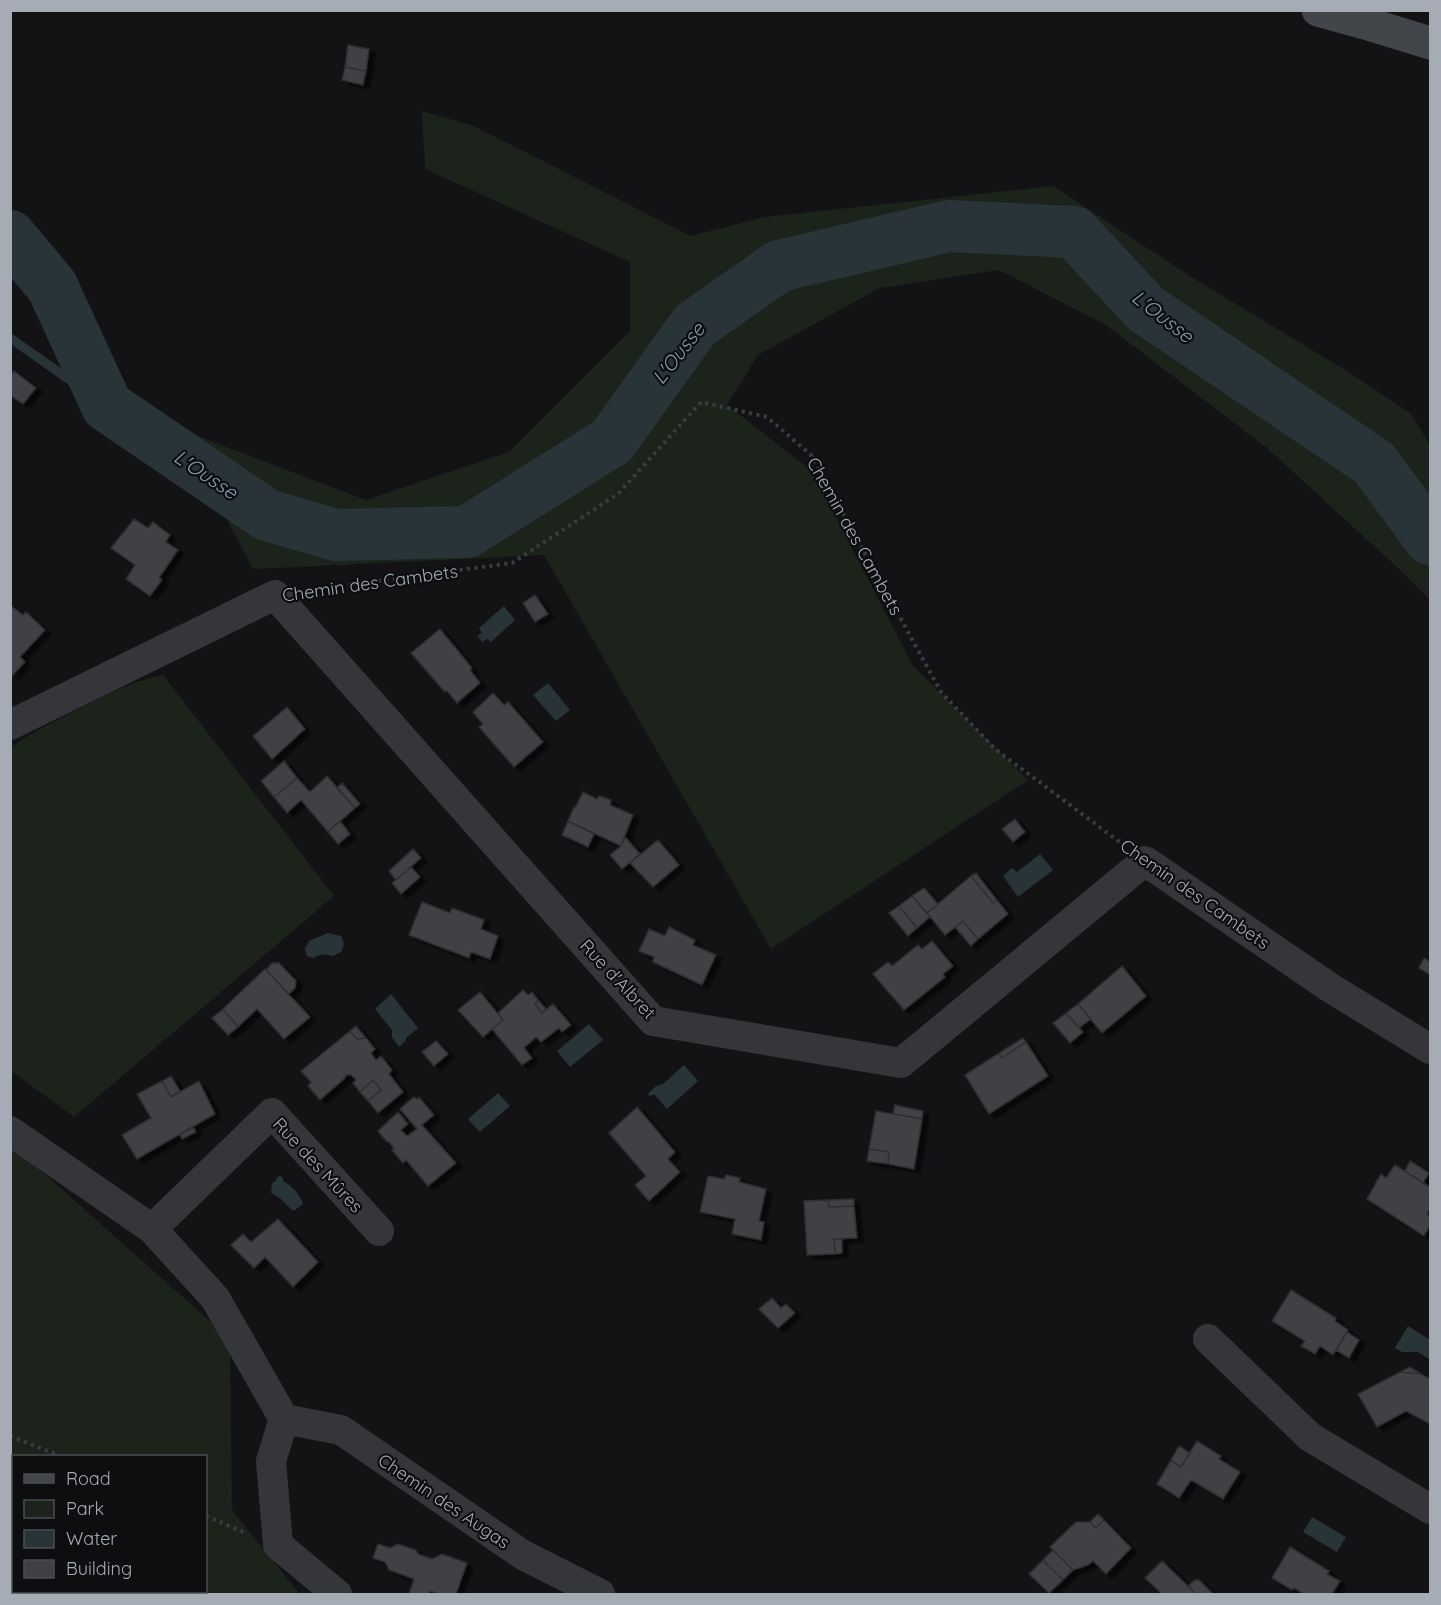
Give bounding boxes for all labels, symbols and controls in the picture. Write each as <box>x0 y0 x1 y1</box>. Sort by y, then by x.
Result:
water label: L'Ousse <box>1127 284 1199 348</box>
water label: L'Ousse <box>646 317 710 389</box>
water label: L'Ousse <box>169 444 243 505</box>
street label: Chemin des Cambets <box>802 453 908 619</box>
street label: Chemin des Cambets <box>281 559 459 607</box>
street label: Chemin des Cambets <box>1116 834 1274 954</box>
street label: Rue d'Albret <box>575 934 661 1024</box>
street label: Rue des Mûres <box>268 1113 368 1217</box>
street label: Chemin des Augas <box>374 1448 514 1554</box>
legend <box>12 1455 207 1593</box>
text: Road <box>66 1467 111 1490</box>
text: Park <box>66 1497 104 1520</box>
text: Water <box>66 1527 117 1550</box>
text: Building <box>66 1557 132 1580</box>

